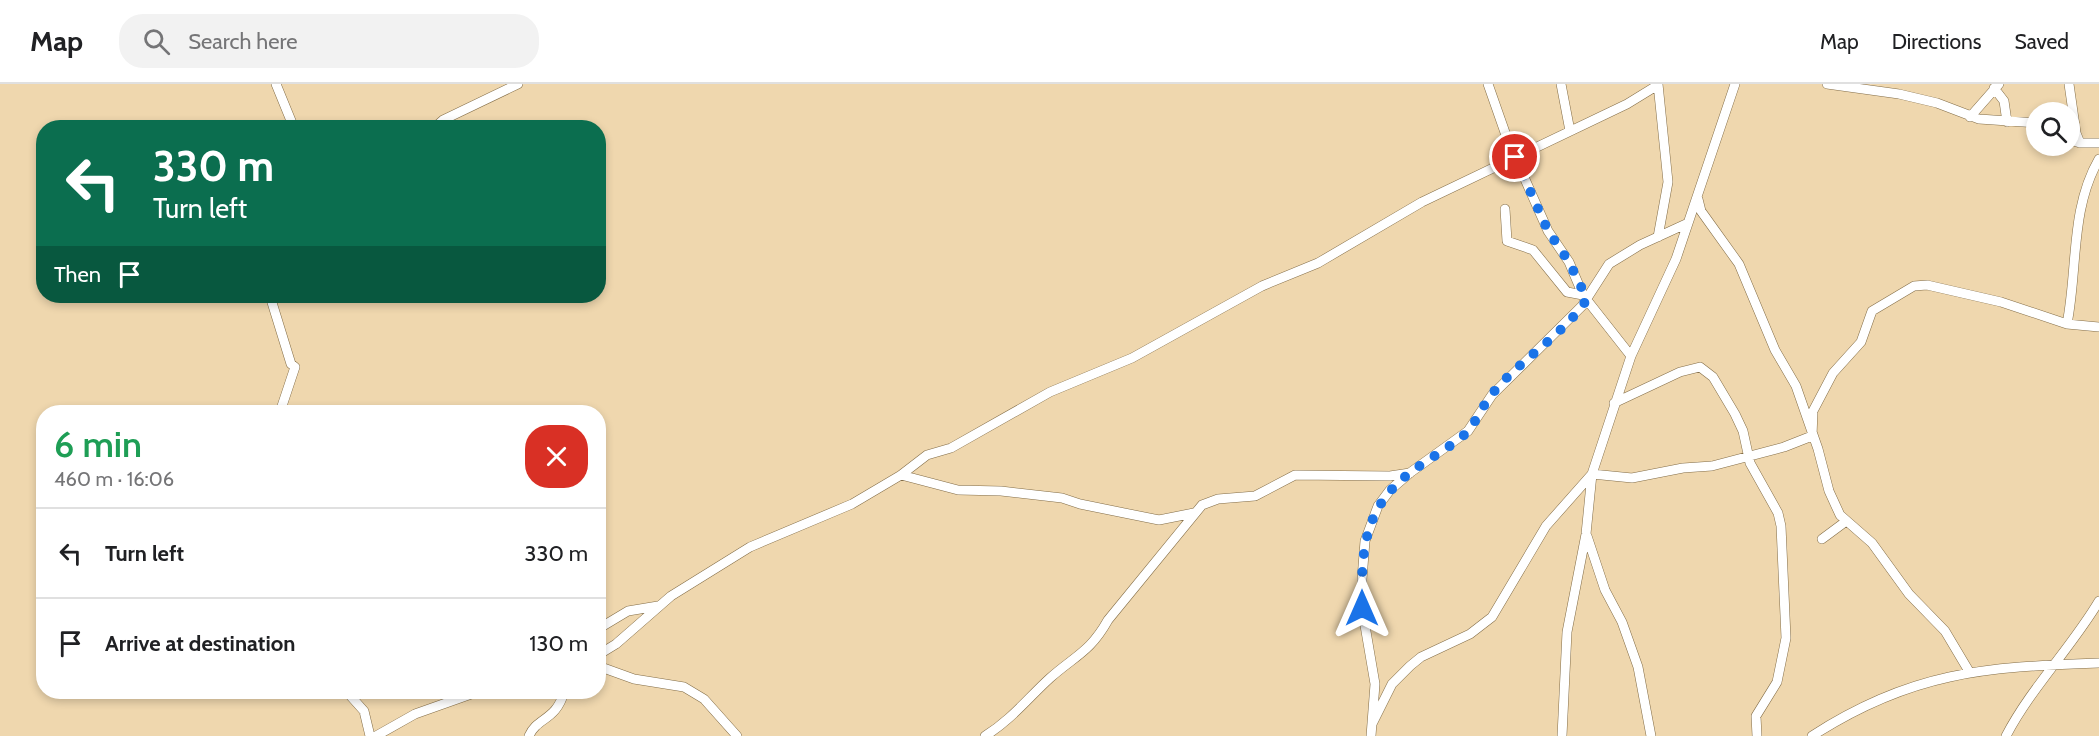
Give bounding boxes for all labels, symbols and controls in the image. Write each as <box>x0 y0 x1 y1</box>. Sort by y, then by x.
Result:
search box <box>119 14 539 68</box>
text: Map <box>30 24 83 58</box>
icon: search <box>140 25 173 58</box>
text: Search here <box>188 28 297 55</box>
text: Map <box>1820 29 1859 54</box>
text: Directions <box>1892 29 1981 54</box>
text: Saved <box>2014 29 2069 54</box>
map controls <box>2026 102 2080 156</box>
button: search <box>2026 102 2080 156</box>
pin <box>1489 131 1540 182</box>
text: 330 m <box>153 140 274 192</box>
icon: arrive <box>1498 140 1531 173</box>
icon: left <box>54 144 132 222</box>
text: Turn left <box>153 192 247 225</box>
icon: arrive <box>113 258 146 291</box>
text: Then <box>54 261 101 288</box>
text: 6 min <box>54 422 142 466</box>
button: close <box>525 425 588 488</box>
text: 460 m · 16:06 <box>54 467 174 491</box>
icon: left <box>54 537 87 570</box>
text: Turn left <box>105 540 184 567</box>
text: 330 m <box>525 540 588 567</box>
position arrow <box>1330 576 1394 640</box>
icon: arrive <box>54 627 87 660</box>
text: Arrive at destination <box>105 630 295 657</box>
text: 130 m <box>529 630 588 657</box>

